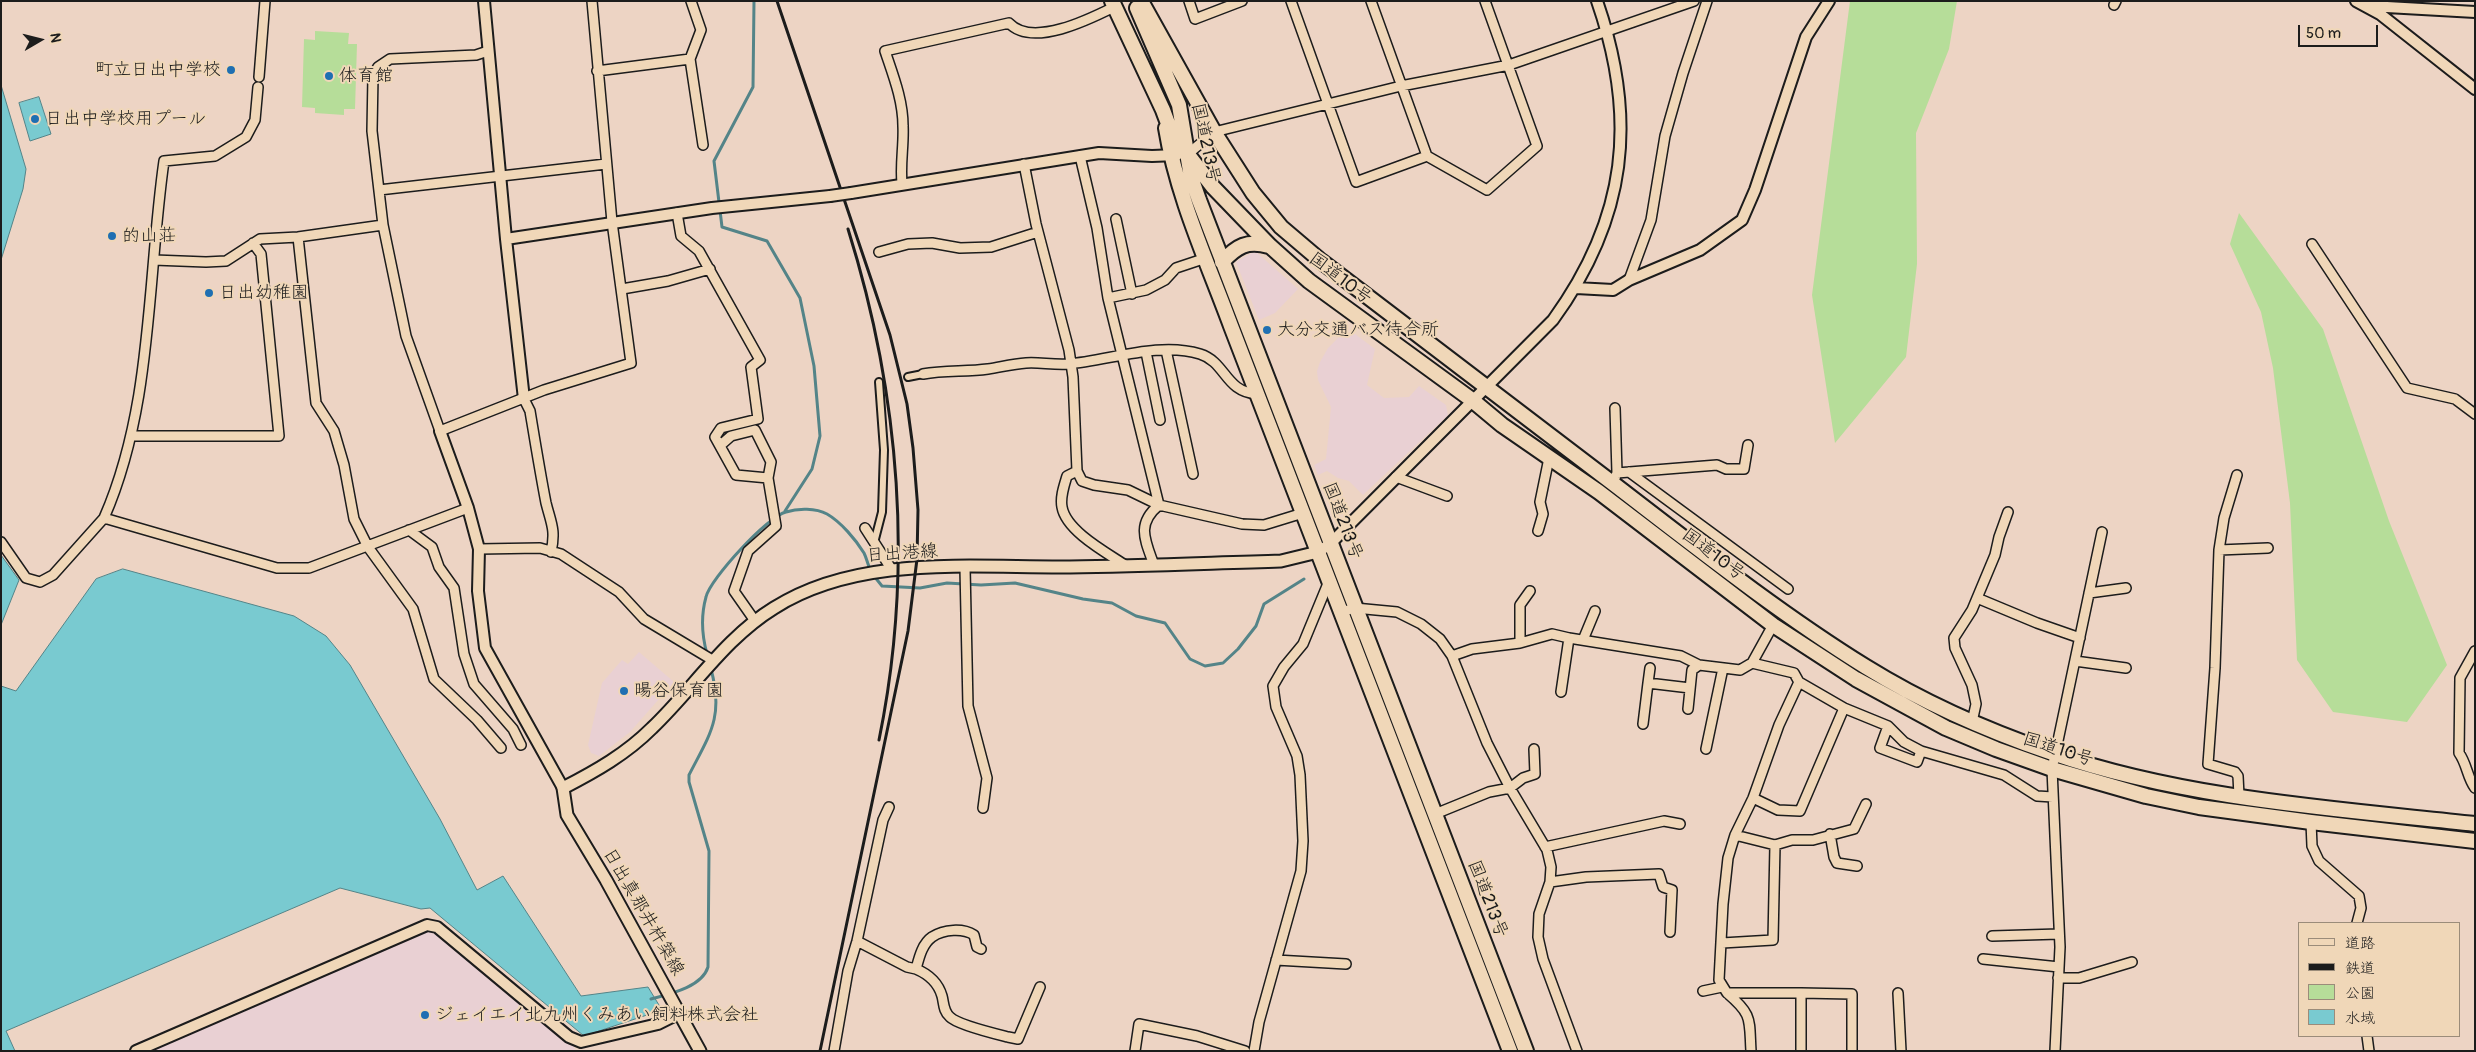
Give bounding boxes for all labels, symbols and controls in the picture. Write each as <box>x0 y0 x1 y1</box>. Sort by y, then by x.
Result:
north arrow <box>15 15 65 65</box>
scale bar <box>2301 15 2381 47</box>
text: 50 m <box>2306 24 2341 43</box>
text: N <box>46 32 64 44</box>
place label: 町立日出中学校 <box>95 59 221 81</box>
marker: 町立日出中学校 <box>225 64 237 76</box>
place label: 体育館 <box>339 65 393 87</box>
marker: 体育館 <box>323 70 335 82</box>
street label: 国道213号 <box>1186 101 1224 185</box>
place label: 日出中学校用プール <box>45 108 206 130</box>
marker: 日出中学校用プール <box>29 113 41 125</box>
place label: 的山荘 <box>122 225 176 247</box>
marker: 的山荘 <box>106 230 118 242</box>
street label: 国道10号 <box>1304 248 1376 310</box>
place label: 日出幼稚園 <box>219 282 309 304</box>
marker: 日出幼稚園 <box>203 287 215 299</box>
place label: 大分交通バス待合所 <box>1277 319 1439 341</box>
marker: 大分交通バス待合所 <box>1261 324 1273 336</box>
street label: 国道213号 <box>1317 479 1367 563</box>
street label: 国道10号 <box>1677 524 1749 586</box>
street label: 日出港線 <box>865 541 939 567</box>
place label: 暘谷保育園 <box>634 680 724 702</box>
marker: 暘谷保育園 <box>618 685 630 697</box>
street label: 国道10号 <box>2020 728 2096 772</box>
street label: 日出真那井杵築線 <box>598 844 688 980</box>
street label: 国道213号 <box>1462 857 1512 941</box>
legend <box>2298 922 2461 1037</box>
text: 道路 <box>2345 934 2375 953</box>
text: 鉄道 <box>2345 959 2375 978</box>
text: 公園 <box>2345 984 2375 1003</box>
place label: ジェイエイ北九州くみあい飼料株式会社 <box>435 1004 759 1026</box>
marker: ジェイエイ北九州くみあい飼料株式会社 <box>419 1009 431 1021</box>
text: 水域 <box>2345 1009 2375 1028</box>

